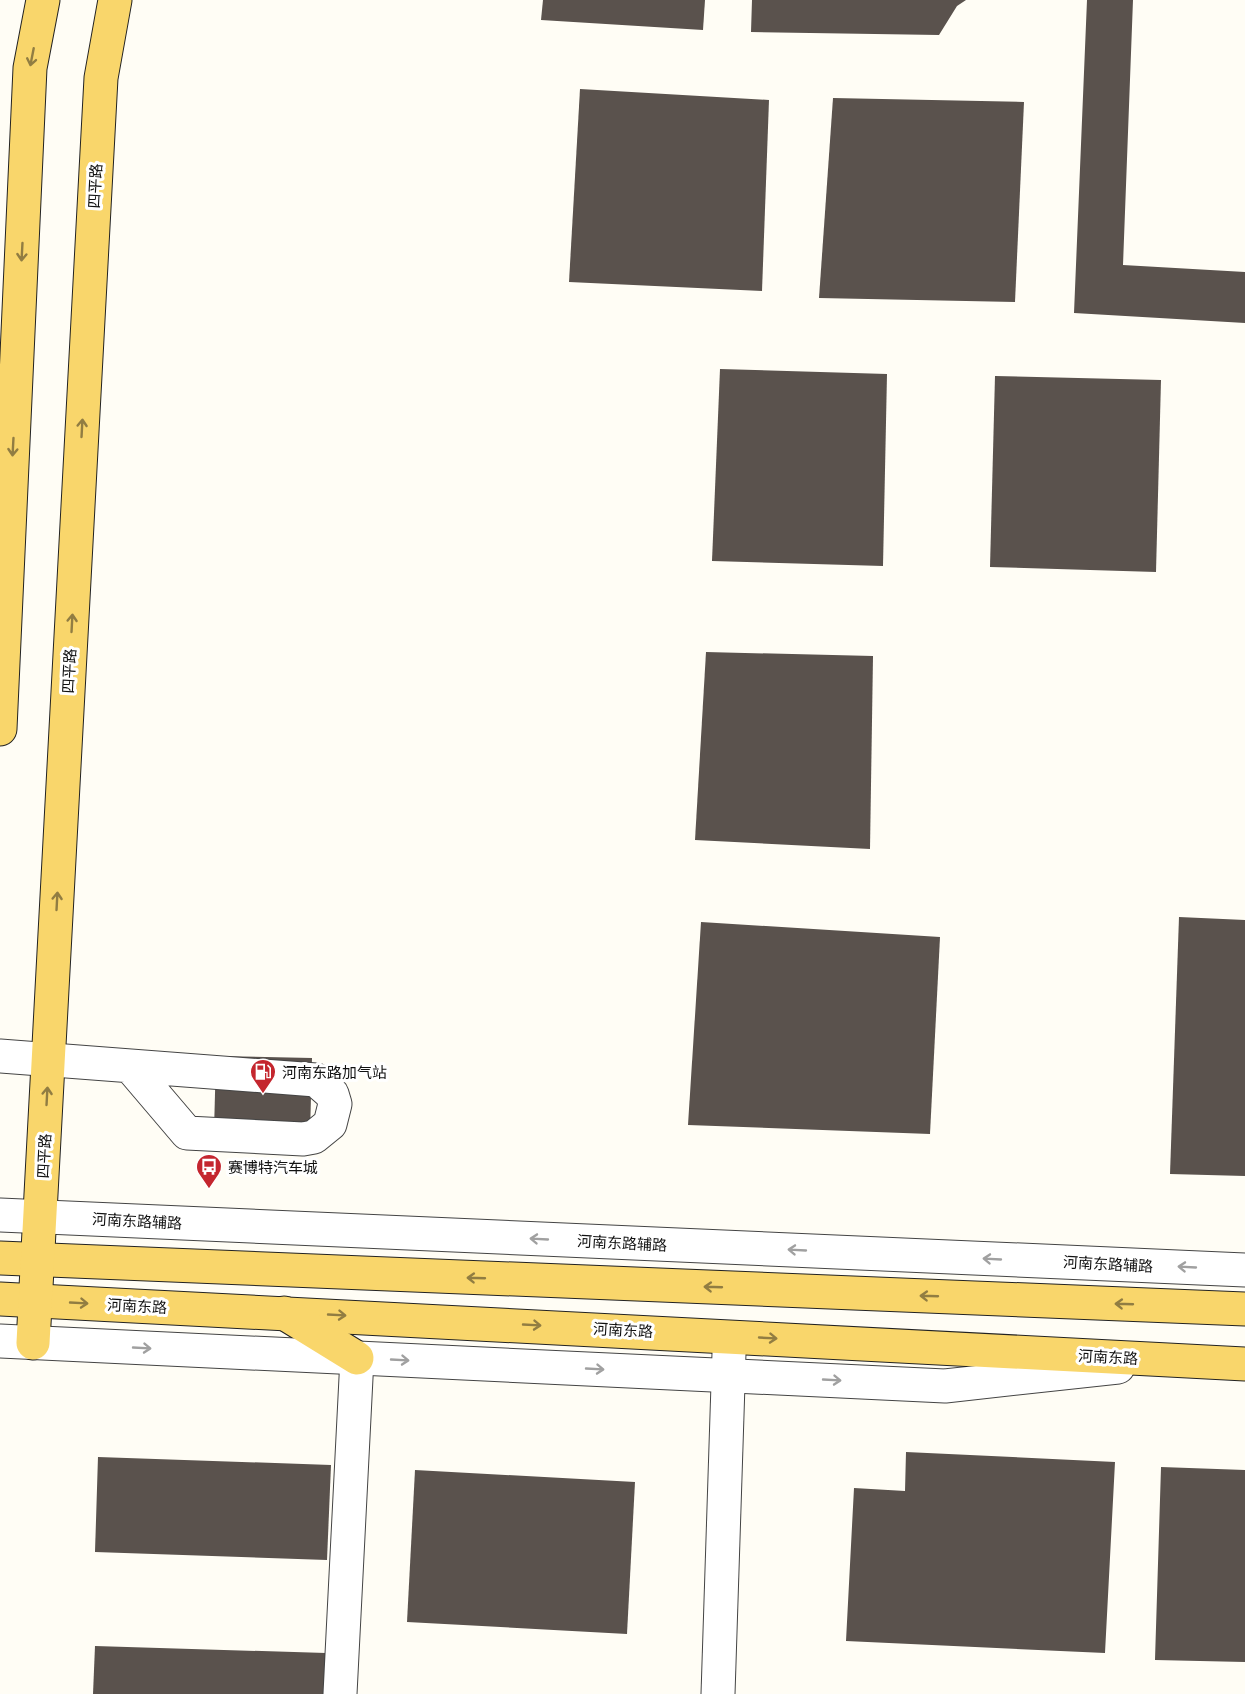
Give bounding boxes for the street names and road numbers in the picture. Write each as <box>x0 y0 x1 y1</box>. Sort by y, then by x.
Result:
street label: 四平路 <box>84 163 106 209</box>
street label: 四平路 <box>58 648 80 694</box>
street label: 四平路 <box>33 1133 55 1179</box>
street label: 河南东路辅路 <box>92 1209 182 1233</box>
street label: 河南东路辅路 <box>577 1231 667 1255</box>
street label: 河南东路辅路 <box>1063 1252 1153 1276</box>
street label: 河南东路 <box>107 1295 167 1317</box>
street label: 河南东路 <box>593 1319 653 1341</box>
street label: 河南东路 <box>1078 1346 1138 1368</box>

